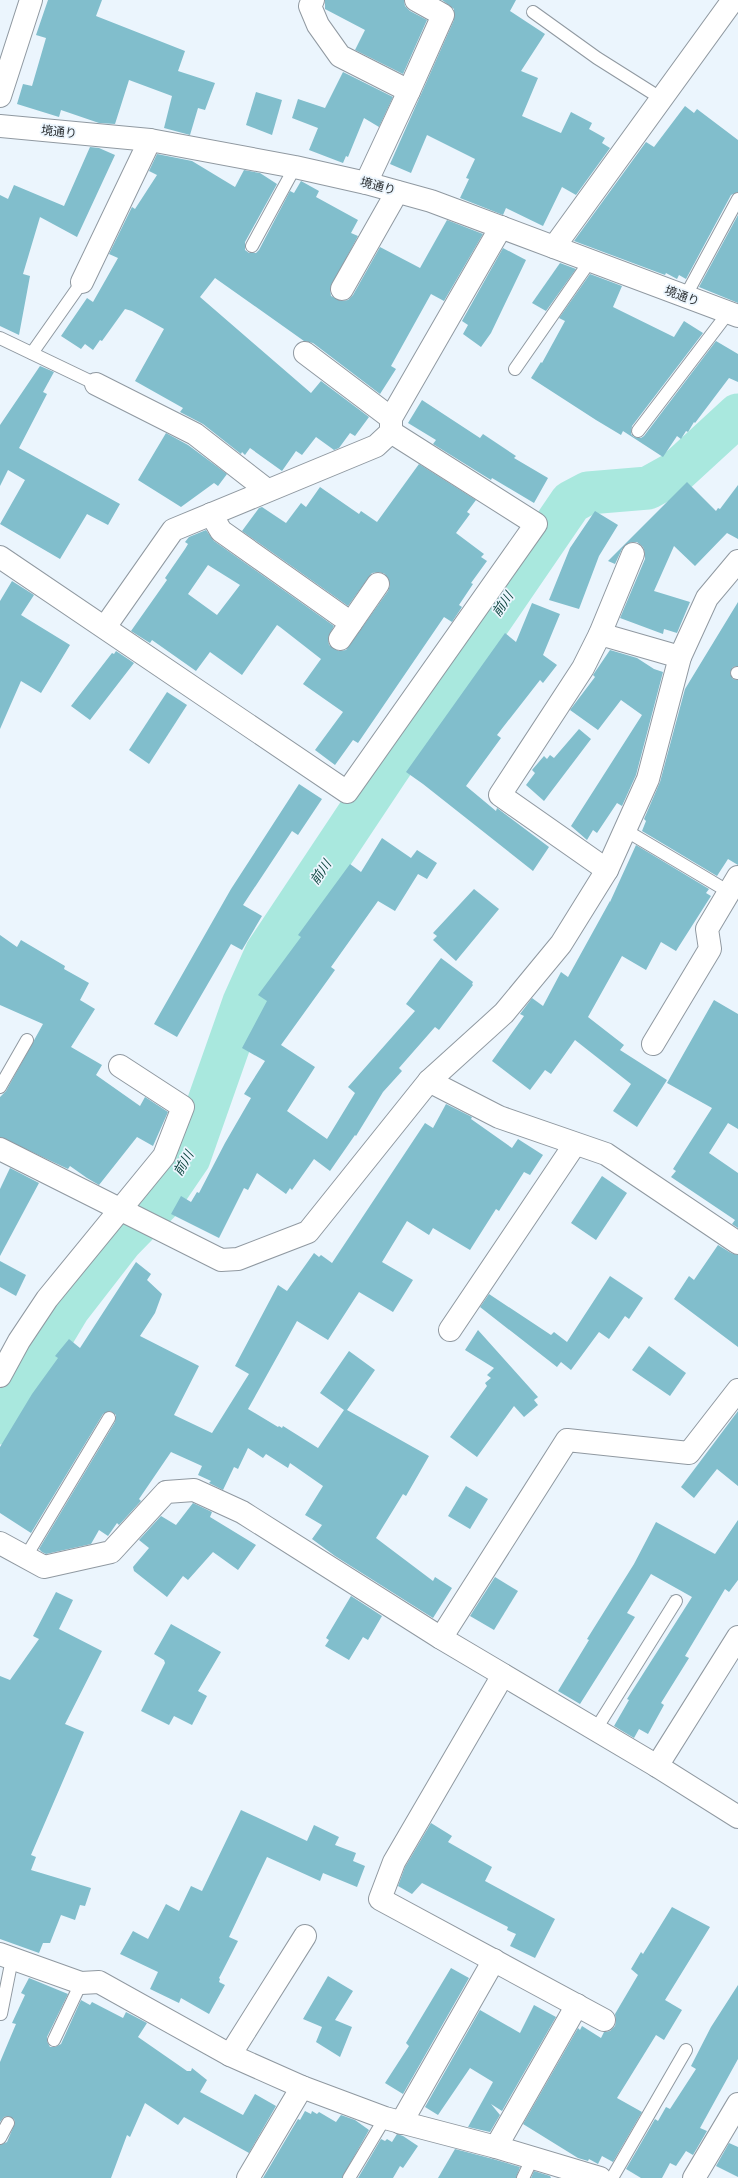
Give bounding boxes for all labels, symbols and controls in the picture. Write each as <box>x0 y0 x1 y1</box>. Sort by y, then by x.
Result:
street label: 境通り <box>40 123 78 143</box>
street label: 境通り <box>358 175 397 199</box>
street label: 境通り <box>662 283 701 311</box>
water label: 前川 <box>490 588 519 620</box>
water label: 前川 <box>308 856 337 888</box>
water label: 前川 <box>171 1147 199 1179</box>

